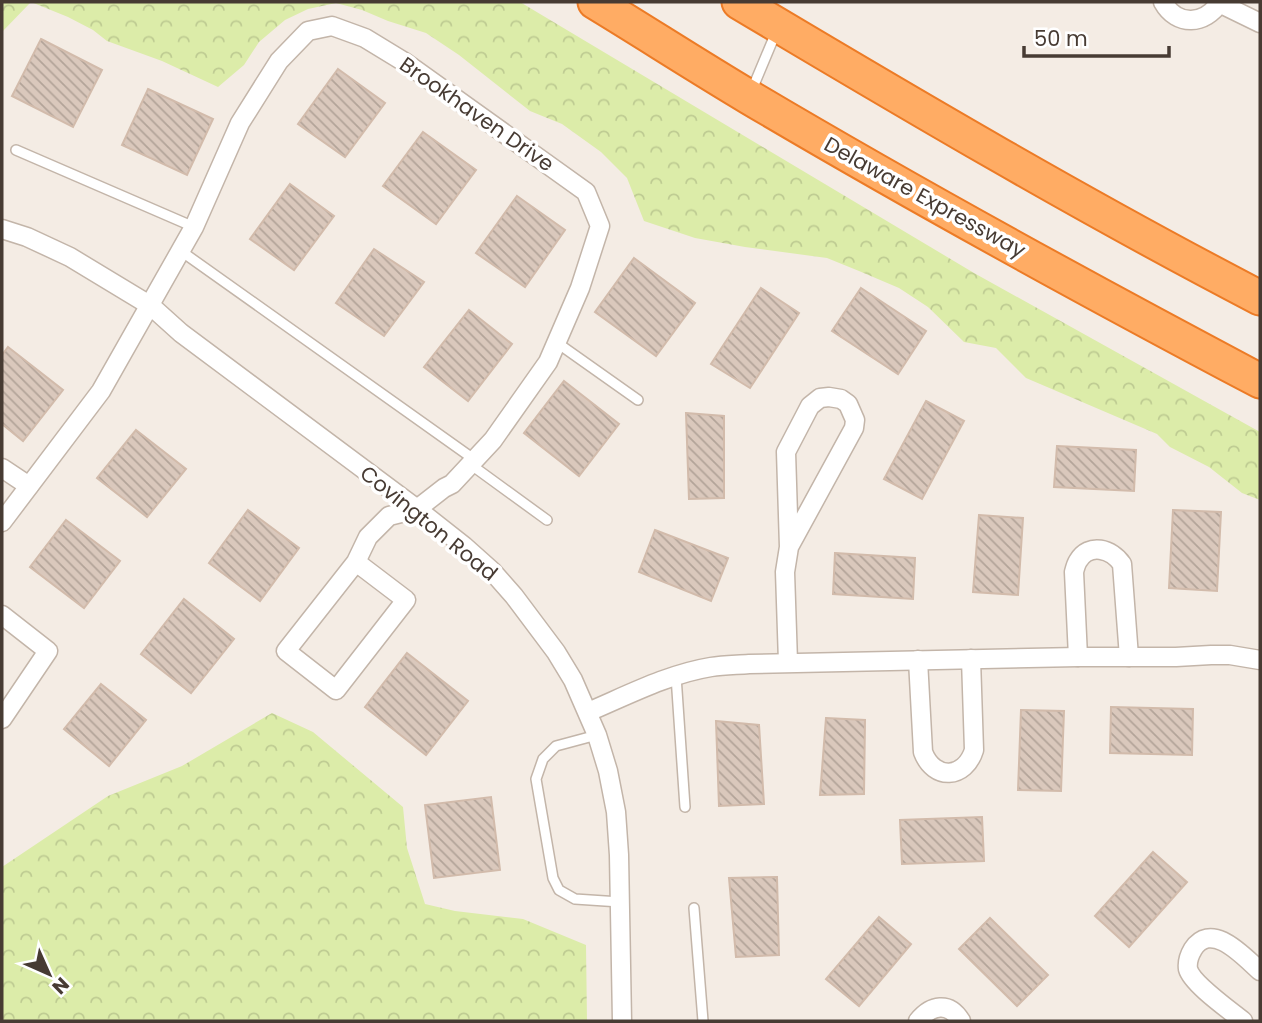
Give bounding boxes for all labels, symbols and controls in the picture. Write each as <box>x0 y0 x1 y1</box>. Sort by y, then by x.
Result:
scale bar <box>1024 14 1169 58</box>
text: 50 m <box>1034 24 1088 53</box>
street label: Brookhaven Drive <box>394 50 560 178</box>
street label: Delaware Expressway <box>819 129 1031 265</box>
street label: Covington Road <box>354 459 504 587</box>
north arrow <box>14 939 84 1009</box>
text: N <box>46 971 75 1000</box>

